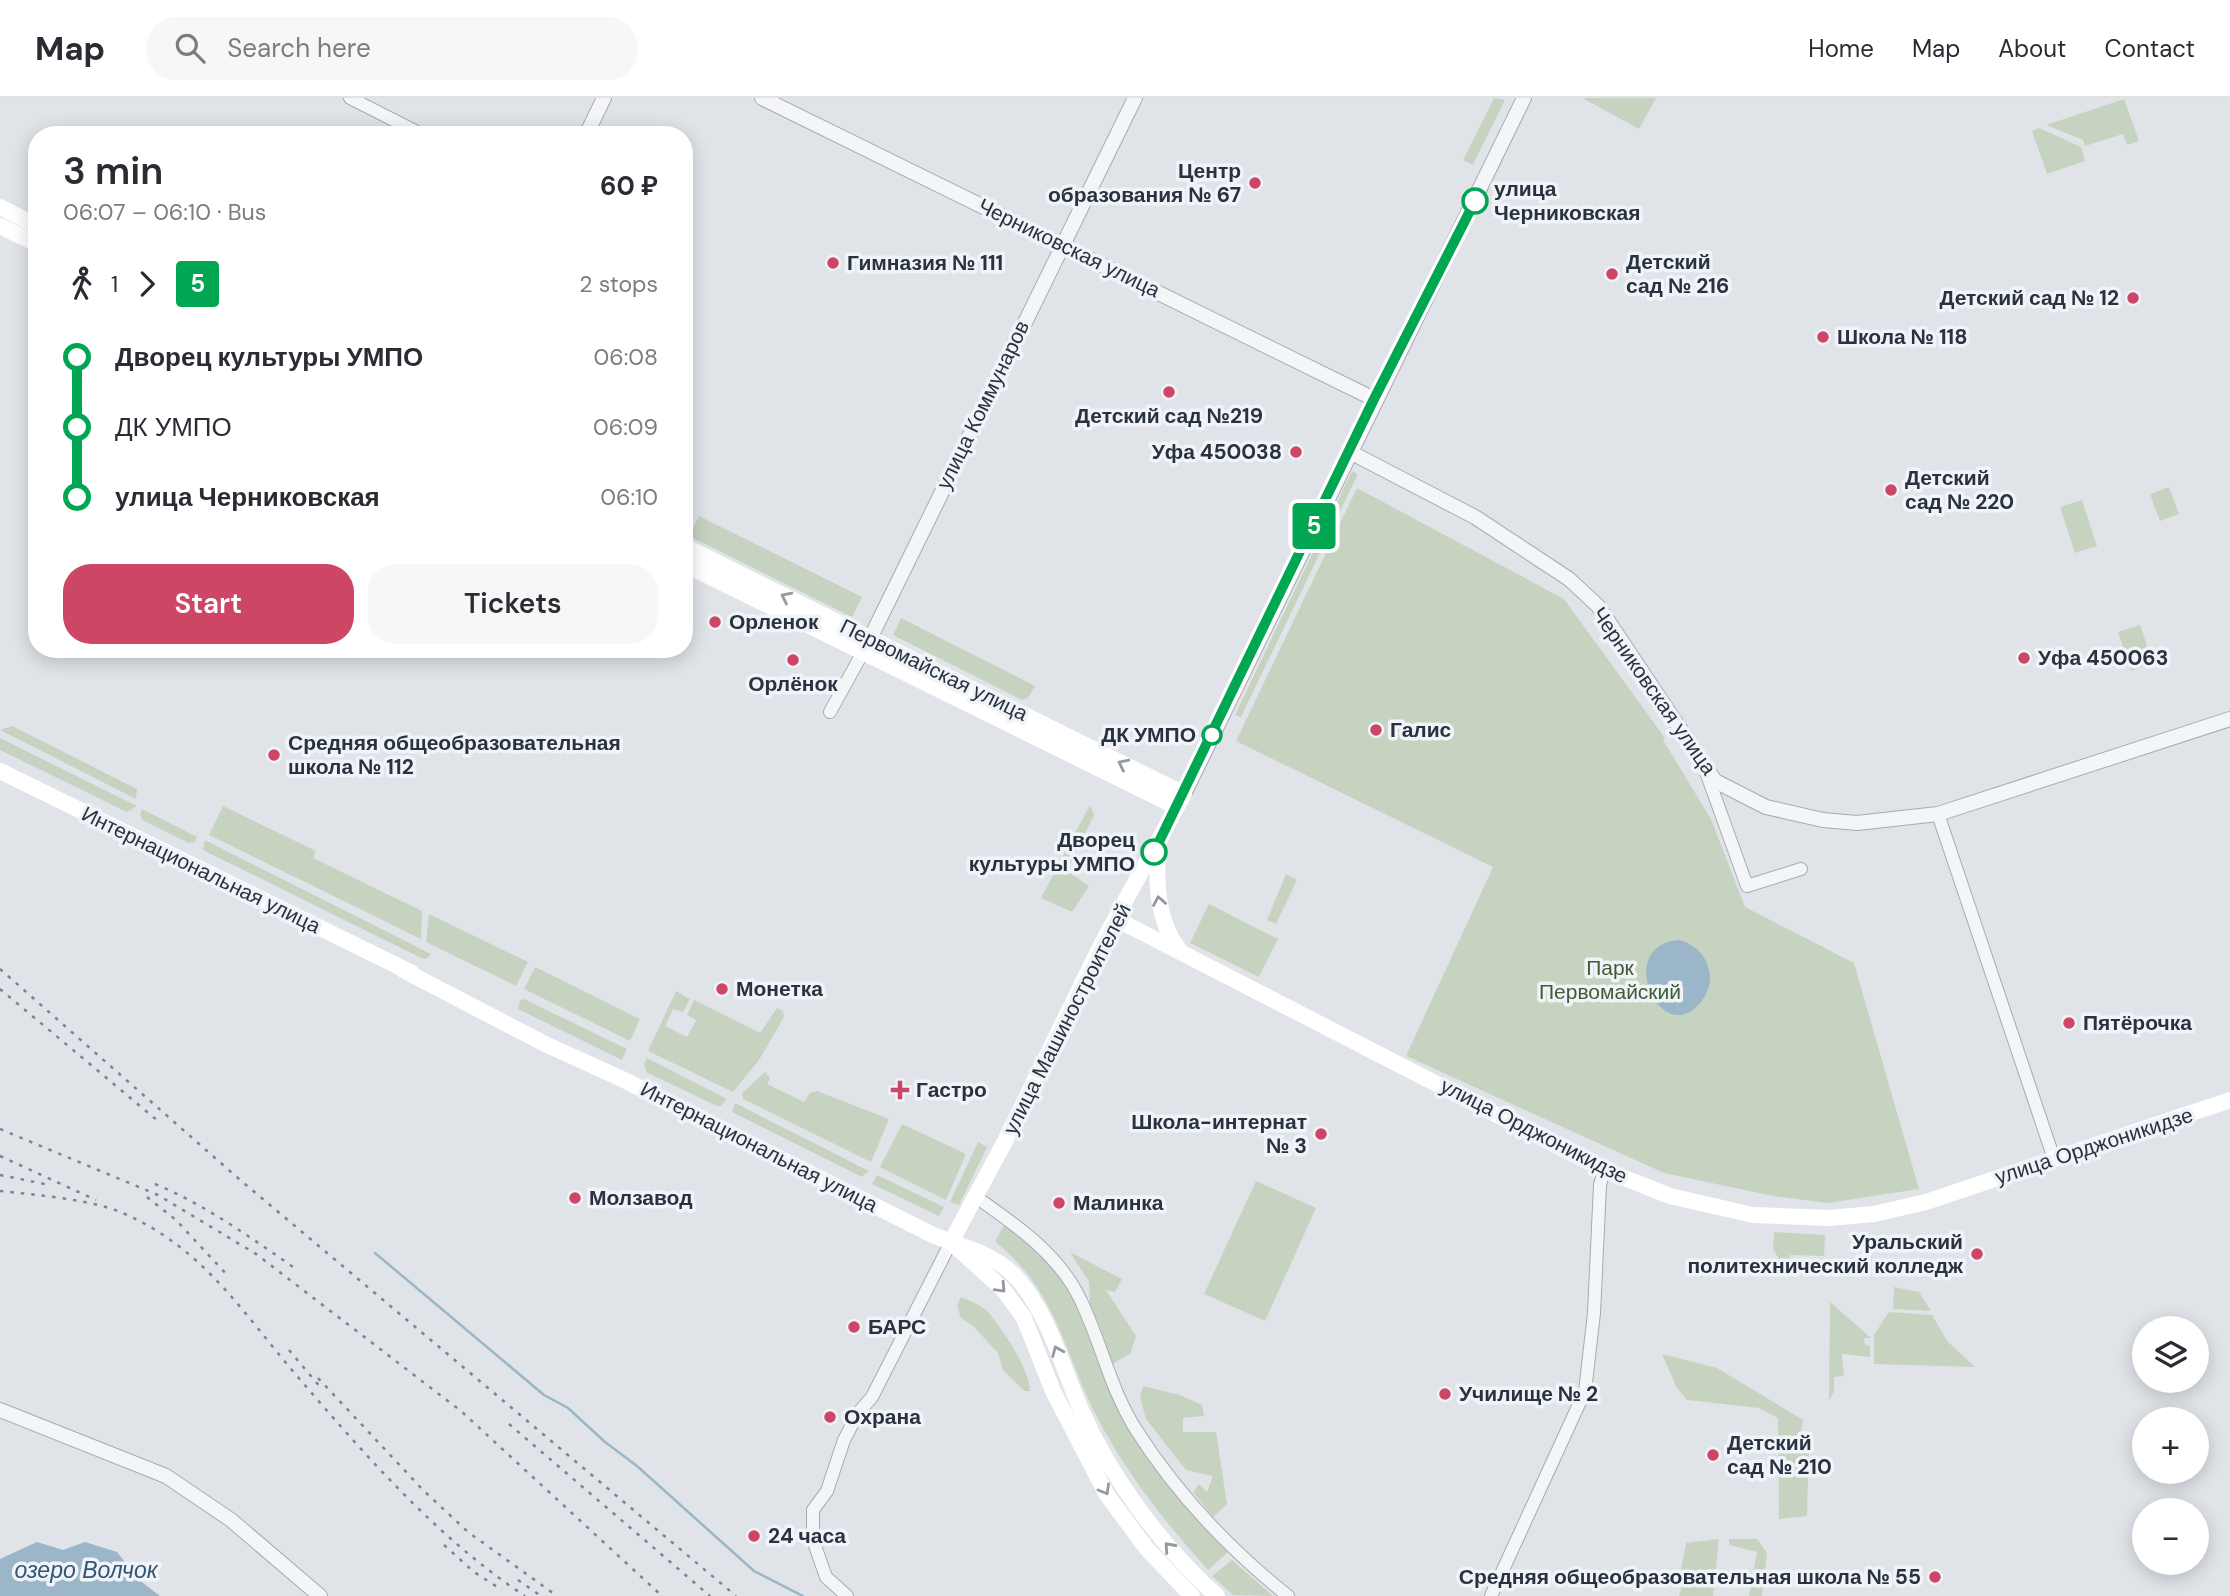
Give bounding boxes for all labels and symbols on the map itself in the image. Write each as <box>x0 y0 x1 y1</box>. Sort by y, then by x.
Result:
place label: Центр образования № 67 <box>1048 157 1241 209</box>
marker: Центр образования № 67 <box>1247 175 1263 191</box>
place label: улица Черниковская <box>1494 175 1640 227</box>
marker: улица Черниковская <box>1462 188 1488 214</box>
street label: Черниковская улица <box>973 192 1165 304</box>
place label: Детский сад № 216 <box>1626 248 1729 300</box>
place label: Гимназия № 111 <box>847 249 1003 277</box>
marker: Гимназия № 111 <box>825 255 841 271</box>
marker: Детский сад № 216 <box>1604 266 1620 282</box>
place label: Детский сад № 12 <box>1939 284 2119 312</box>
marker: Детский сад № 12 <box>2125 290 2141 306</box>
street label: улица Коммунаров <box>930 316 1036 494</box>
place label: Школа № 118 <box>1837 323 1968 351</box>
marker: Школа № 118 <box>1815 329 1831 345</box>
marker: Детский сад №219 <box>1161 384 1177 400</box>
place label: Детский сад №219 <box>1075 402 1263 430</box>
place label: Уфа 450038 <box>1152 438 1282 466</box>
marker: Уфа 450038 <box>1288 444 1304 460</box>
place label: Детский сад № 220 <box>1905 464 2014 516</box>
marker: Детский сад № 220 <box>1883 482 1899 498</box>
line badge: 5 <box>1291 503 1337 549</box>
one-way arrow <box>781 591 793 605</box>
street label: Черниковская улица <box>1585 601 1723 781</box>
place label: Орленок <box>729 608 819 636</box>
street label: Первомайская улица <box>836 612 1033 728</box>
marker: Орленок <box>707 614 723 630</box>
place label: Уфа 450063 <box>2038 644 2168 672</box>
marker: Уфа 450063 <box>2016 650 2032 666</box>
marker: Орлёнок <box>785 652 801 668</box>
place label: Орлёнок <box>748 670 838 698</box>
place label: Галис <box>1390 716 1452 744</box>
place label: ДК УМПО <box>1101 721 1196 749</box>
marker: Галис <box>1368 722 1384 738</box>
marker: ДК УМПО <box>1202 725 1222 745</box>
place label: Средняя общеобразовательная школа № 112 <box>288 729 621 781</box>
marker: Средняя общеобразовательная школа № 112 <box>266 747 282 763</box>
one-way arrow <box>1118 758 1130 772</box>
street label: Интернациональная улица <box>77 800 325 940</box>
place label: Дворец культуры УМПО <box>969 826 1135 878</box>
marker: Дворец культуры УМПО <box>1141 839 1167 865</box>
one-way arrow <box>1153 895 1168 907</box>
street label: улица Машиностроителей <box>996 899 1138 1139</box>
park label: Парк Первомайский <box>1539 954 1681 1006</box>
place label: Монетка <box>736 975 823 1003</box>
marker: Монетка <box>714 981 730 997</box>
place label: Пятёрочка <box>2083 1009 2192 1037</box>
marker: Пятёрочка <box>2061 1015 2077 1031</box>
street label: улица Орджоникидзе <box>1436 1072 1632 1190</box>
street label: Интернациональная улица <box>636 1075 883 1219</box>
place label: Гастро <box>916 1076 987 1104</box>
marker: Гастро <box>890 1080 910 1100</box>
street label: улица Орджоникидзе <box>1992 1101 2196 1191</box>
place label: Школа-интернат № 3 <box>1131 1108 1307 1160</box>
marker: Школа-интернат № 3 <box>1313 1126 1329 1142</box>
place label: Молзавод <box>589 1184 693 1212</box>
place label: Малинка <box>1073 1189 1164 1217</box>
marker: Молзавод <box>567 1190 583 1206</box>
marker: Малинка <box>1051 1195 1067 1211</box>
place label: Уральский политехнический колледж <box>1687 1228 1964 1280</box>
marker: Уральский политехнический колледж <box>1969 1246 1985 1262</box>
one-way arrow <box>993 1280 1006 1293</box>
place label: БАРС <box>868 1313 926 1341</box>
marker: БАРС <box>846 1319 862 1335</box>
one-way arrow <box>1051 1345 1065 1358</box>
place label: Училище № 2 <box>1459 1380 1598 1408</box>
marker: Училище № 2 <box>1437 1386 1453 1402</box>
place label: Охрана <box>844 1403 921 1431</box>
marker: Охрана <box>822 1409 838 1425</box>
place label: Детский сад № 210 <box>1727 1429 1832 1481</box>
marker: Детский сад № 210 <box>1705 1447 1721 1463</box>
one-way arrow <box>1096 1482 1109 1495</box>
place label: 24 часа <box>768 1522 846 1550</box>
marker: 24 часа <box>746 1528 762 1544</box>
one-way arrow <box>1165 1542 1177 1555</box>
water label: озеро Волчок <box>14 1555 159 1585</box>
place label: Средняя общеобразовательная школа № 55 <box>1459 1563 1921 1591</box>
marker: Средняя общеобразовательная школа № 55 <box>1927 1569 1943 1585</box>

